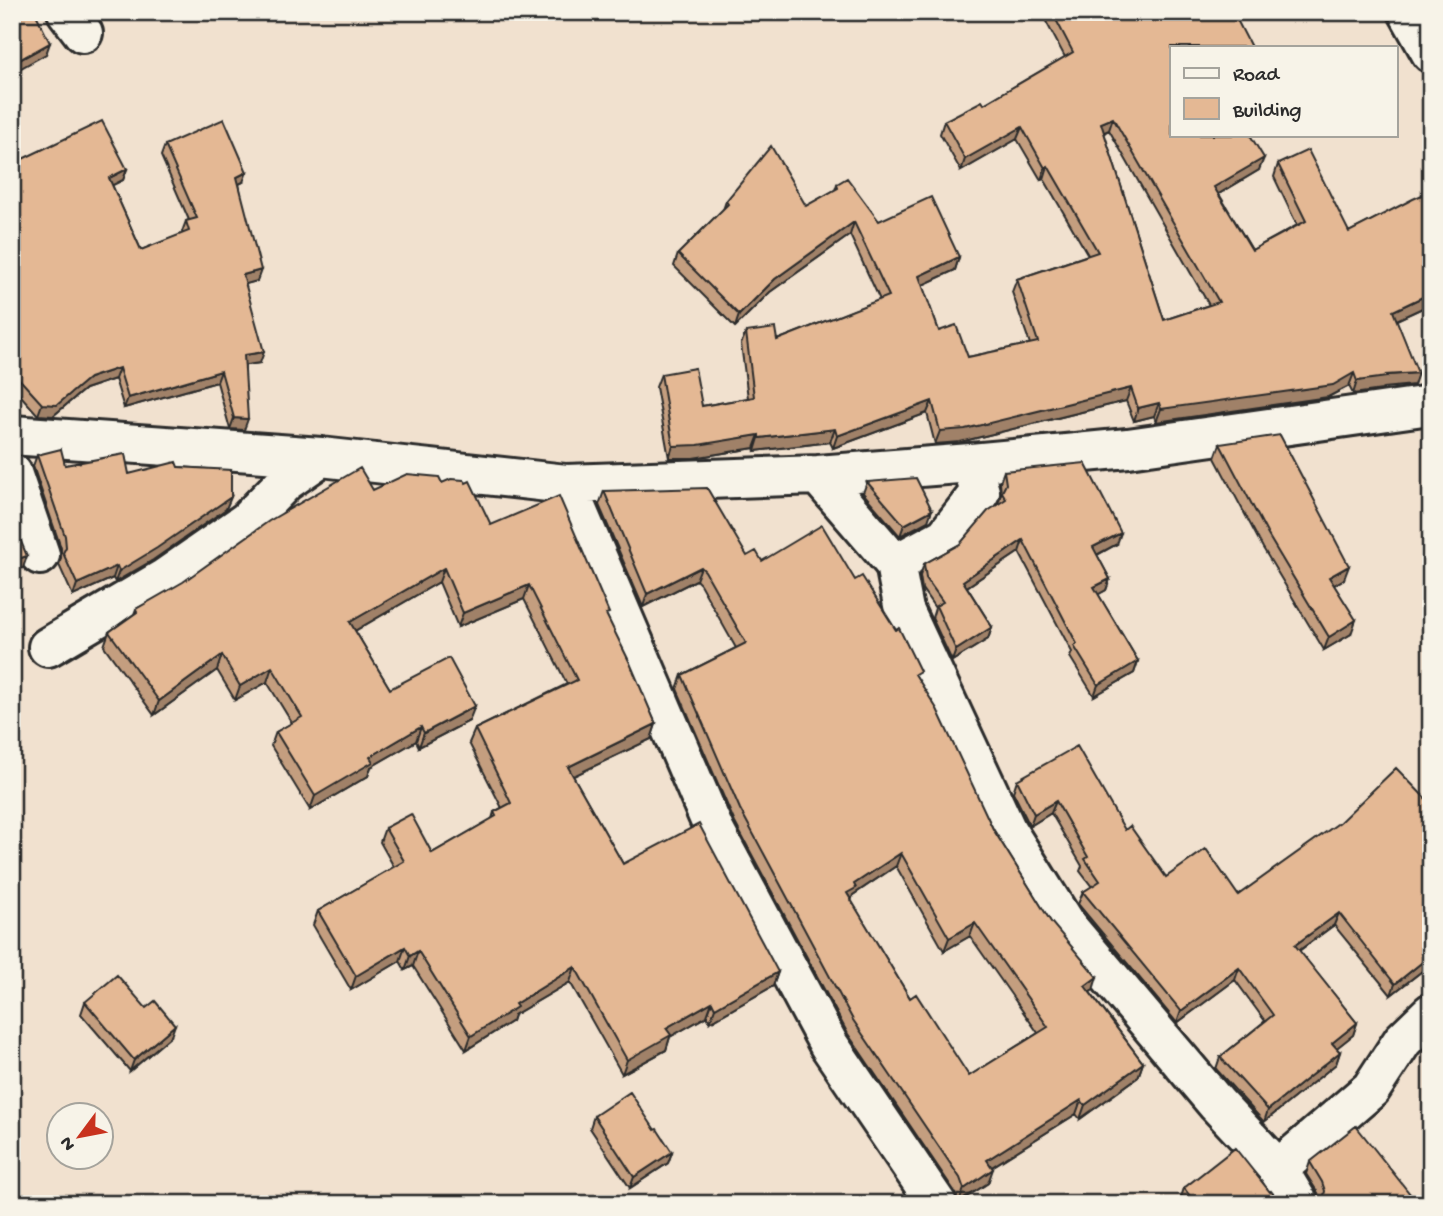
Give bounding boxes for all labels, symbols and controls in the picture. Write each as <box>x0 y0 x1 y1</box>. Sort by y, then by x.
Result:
legend <box>1170 46 1398 136</box>
text: Road <box>1233 64 1281 89</box>
text: Building <box>1232 100 1302 125</box>
north arrow <box>46 1100 116 1170</box>
text: N <box>56 1132 82 1155</box>

